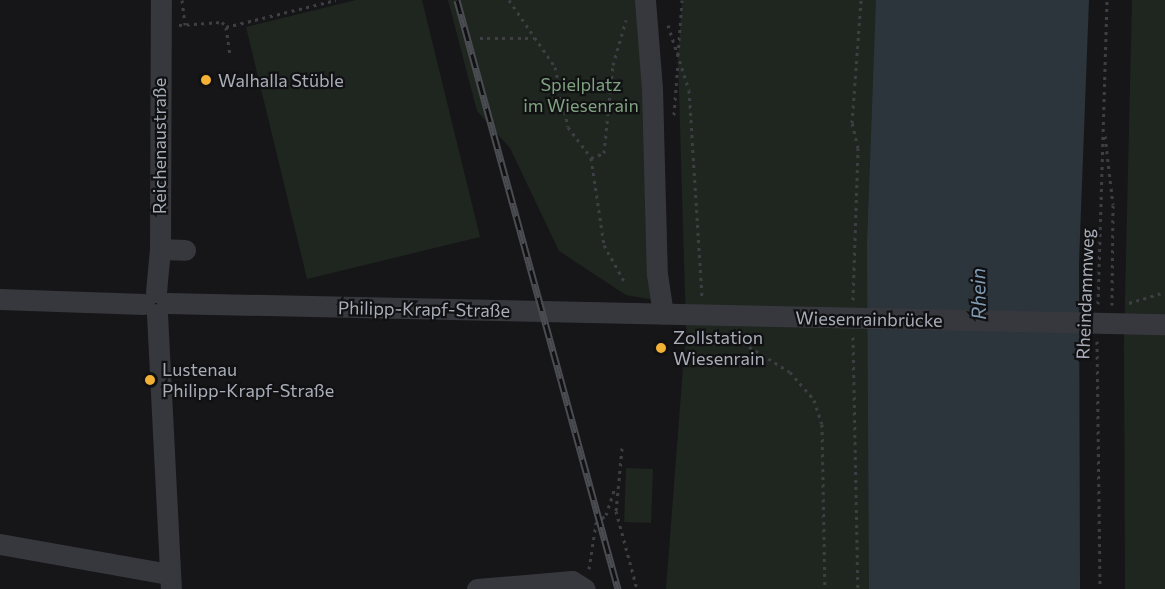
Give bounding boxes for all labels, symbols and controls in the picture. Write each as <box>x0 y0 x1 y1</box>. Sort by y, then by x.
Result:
place label: Walhalla Stüble <box>218 69 344 91</box>
marker: Walhalla Stüble <box>199 73 213 87</box>
park label: Spielplatz im Wiesenrain <box>523 74 639 116</box>
street label: Reichenaustraße <box>148 78 170 214</box>
street label: Rheindammweg <box>1072 228 1098 360</box>
water label: Rhein <box>966 268 990 320</box>
street label: Philipp-Krapf-Straße <box>338 297 510 321</box>
street label: Wiesenrainbrücke <box>795 307 943 331</box>
place label: Zollstation Wiesenrain <box>673 327 765 370</box>
marker: Zollstation Wiesenrain <box>654 341 668 355</box>
place label: Lustenau Philipp-Krapf-Straße <box>162 359 334 401</box>
marker: Lustenau Philipp-Krapf-Straße <box>143 373 157 387</box>

